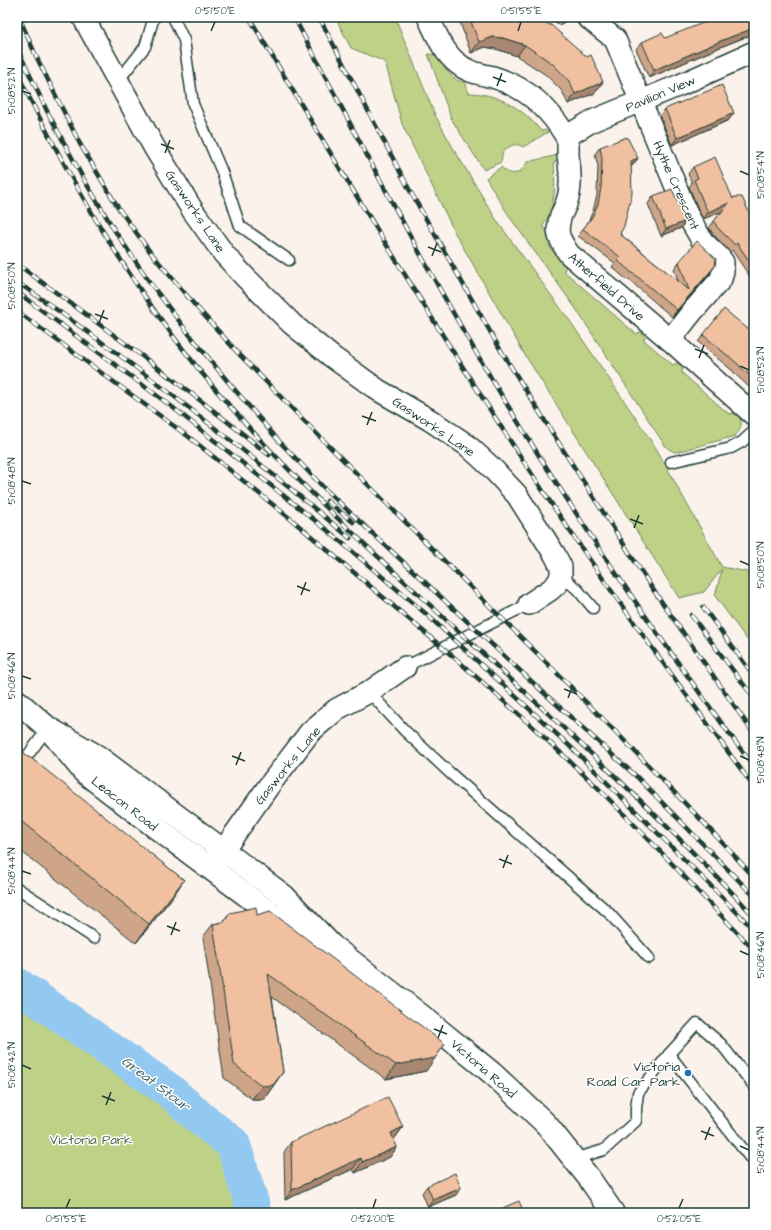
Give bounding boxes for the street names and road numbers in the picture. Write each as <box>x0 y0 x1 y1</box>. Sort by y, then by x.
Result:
street label: Pavilion View <box>623 71 698 117</box>
street label: Hythe Crescent <box>647 138 704 234</box>
street label: Gasworks Lane <box>161 167 229 256</box>
street label: Atherfield Drive <box>564 248 649 325</box>
street label: Gasworks Lane <box>389 393 478 461</box>
street label: Gasworks Lane <box>251 723 325 809</box>
street label: Leacon Road <box>87 772 162 836</box>
street label: Victoria Road <box>447 1035 520 1103</box>

